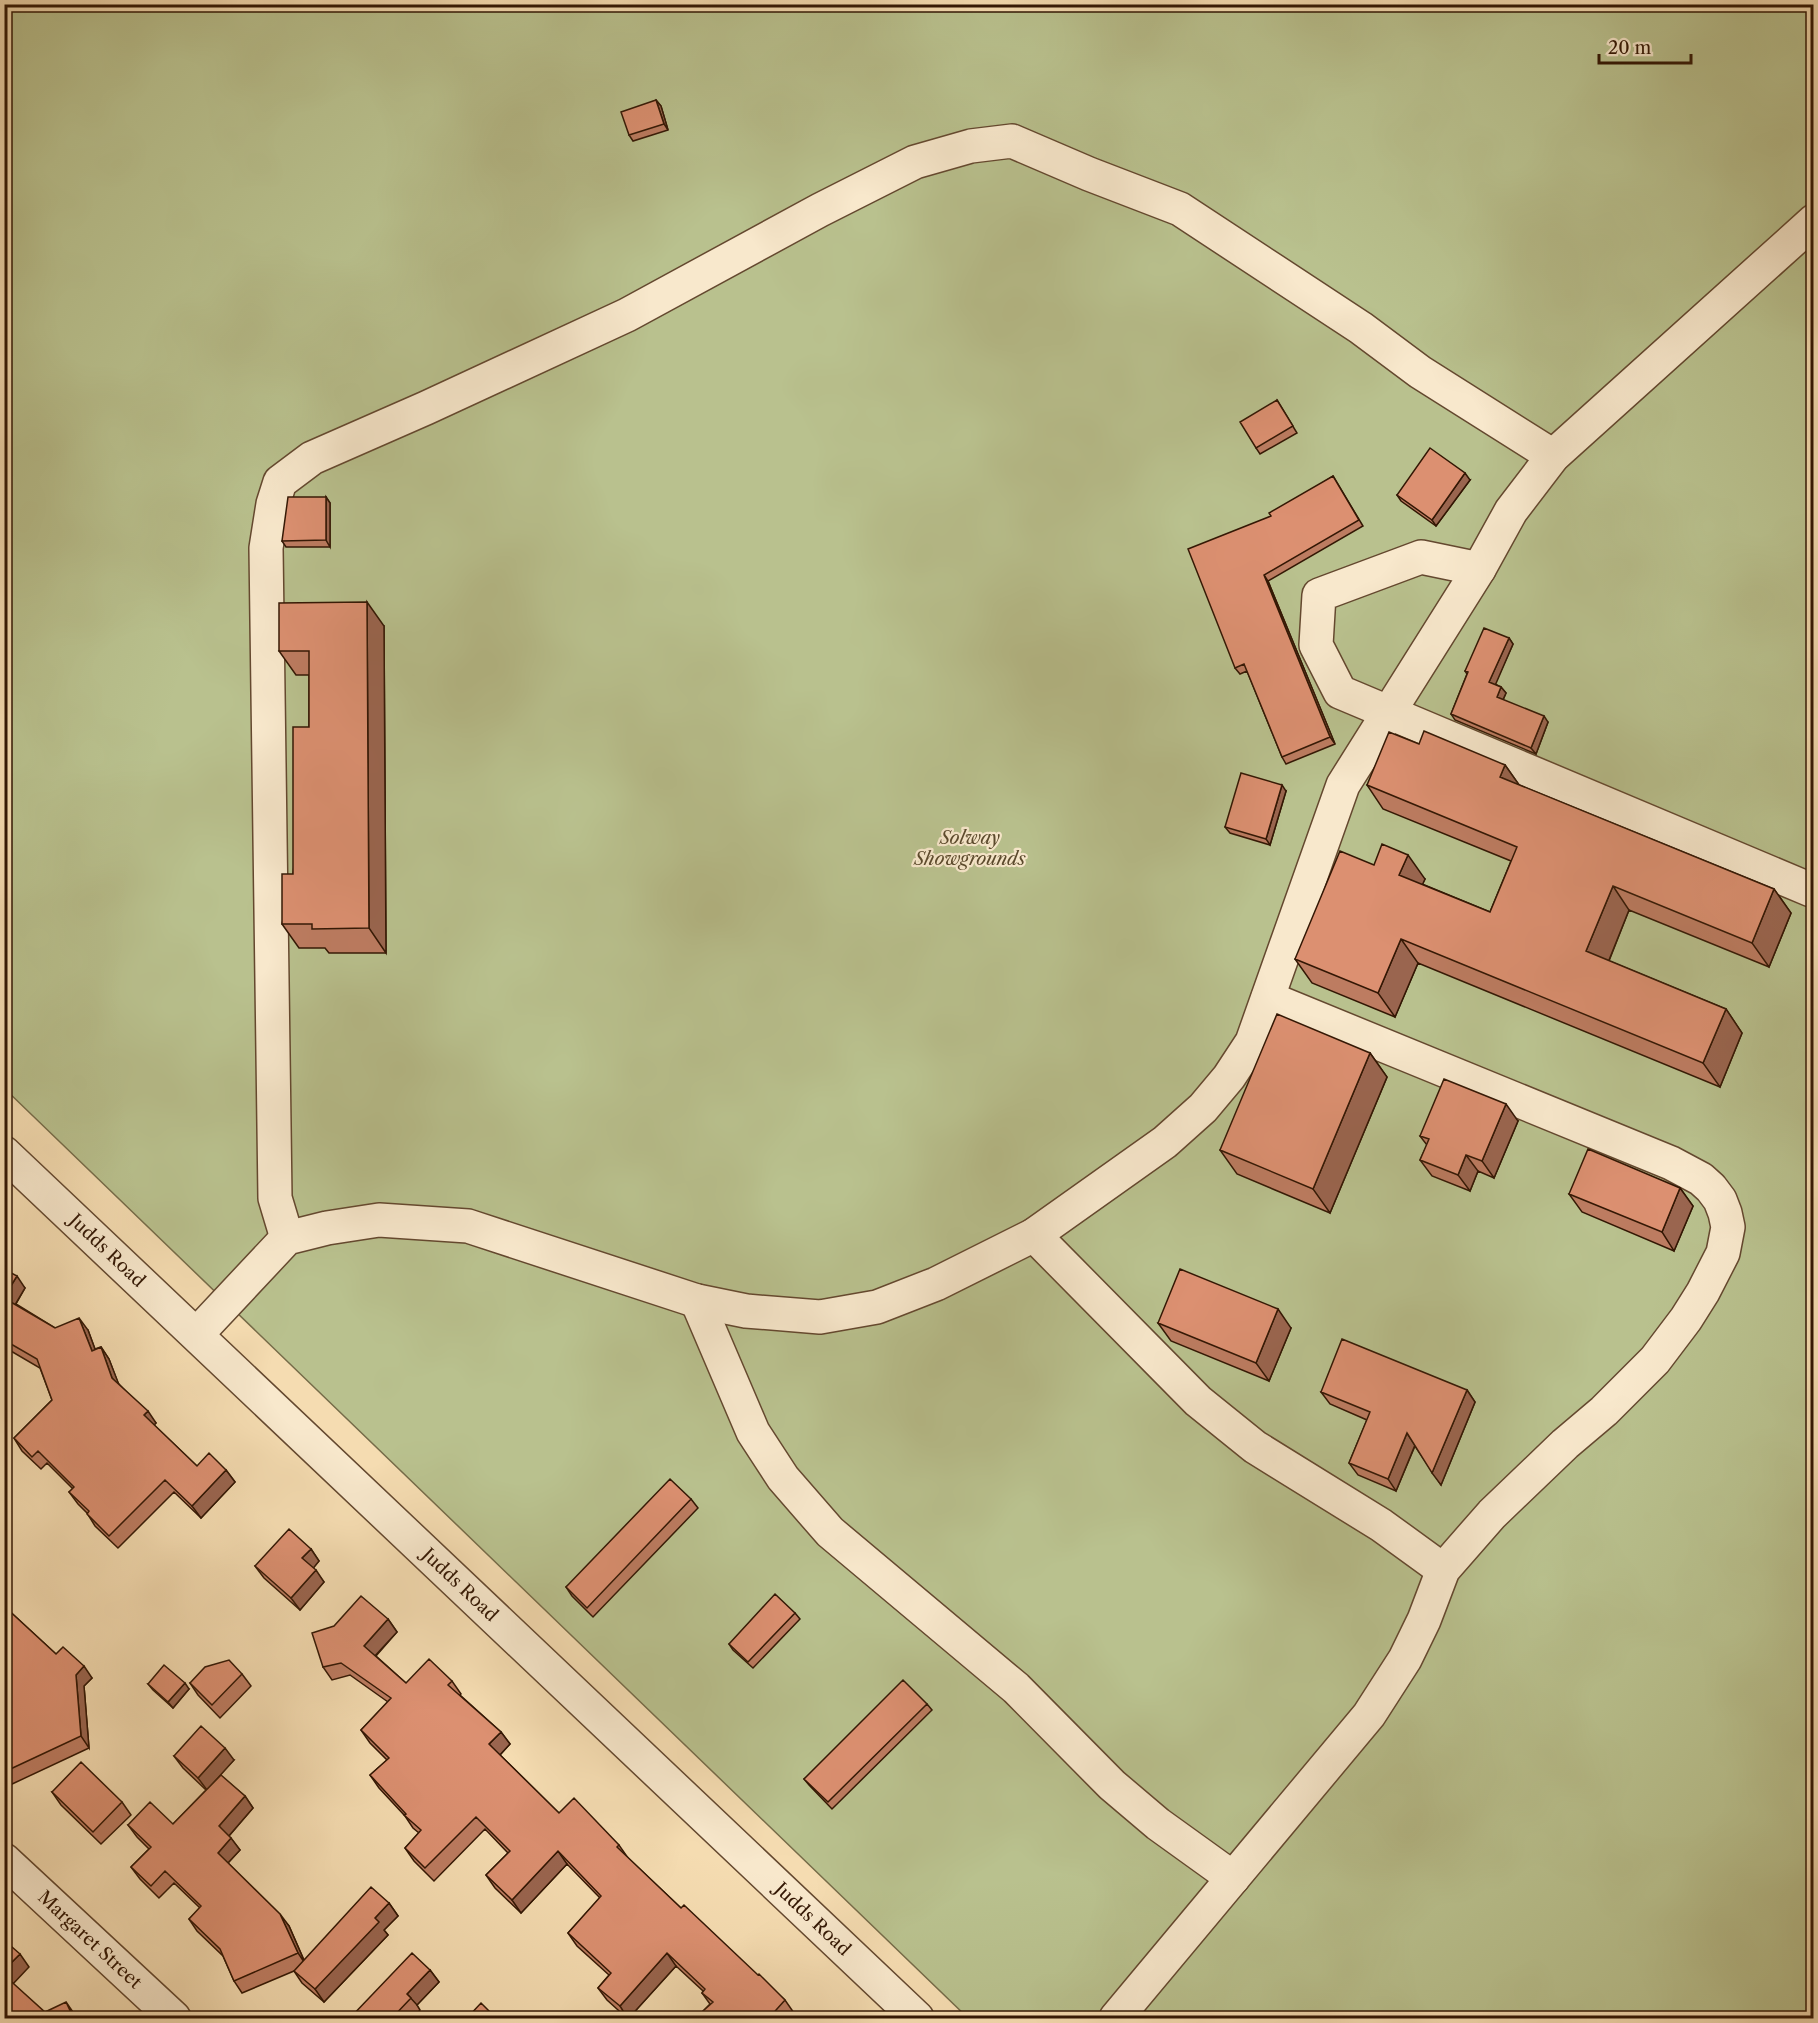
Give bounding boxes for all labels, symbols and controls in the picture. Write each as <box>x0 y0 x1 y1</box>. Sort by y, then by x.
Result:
scale bar <box>1599 27 1690 65</box>
text: 20 m <box>1608 37 1652 59</box>
park label: Solway Showgrounds <box>913 827 1026 870</box>
street label: Judds Road <box>62 1207 150 1292</box>
street label: Judds Road <box>415 1542 502 1626</box>
street label: Judds Road <box>768 1876 855 1960</box>
street label: Margaret Street <box>33 1886 147 1994</box>

